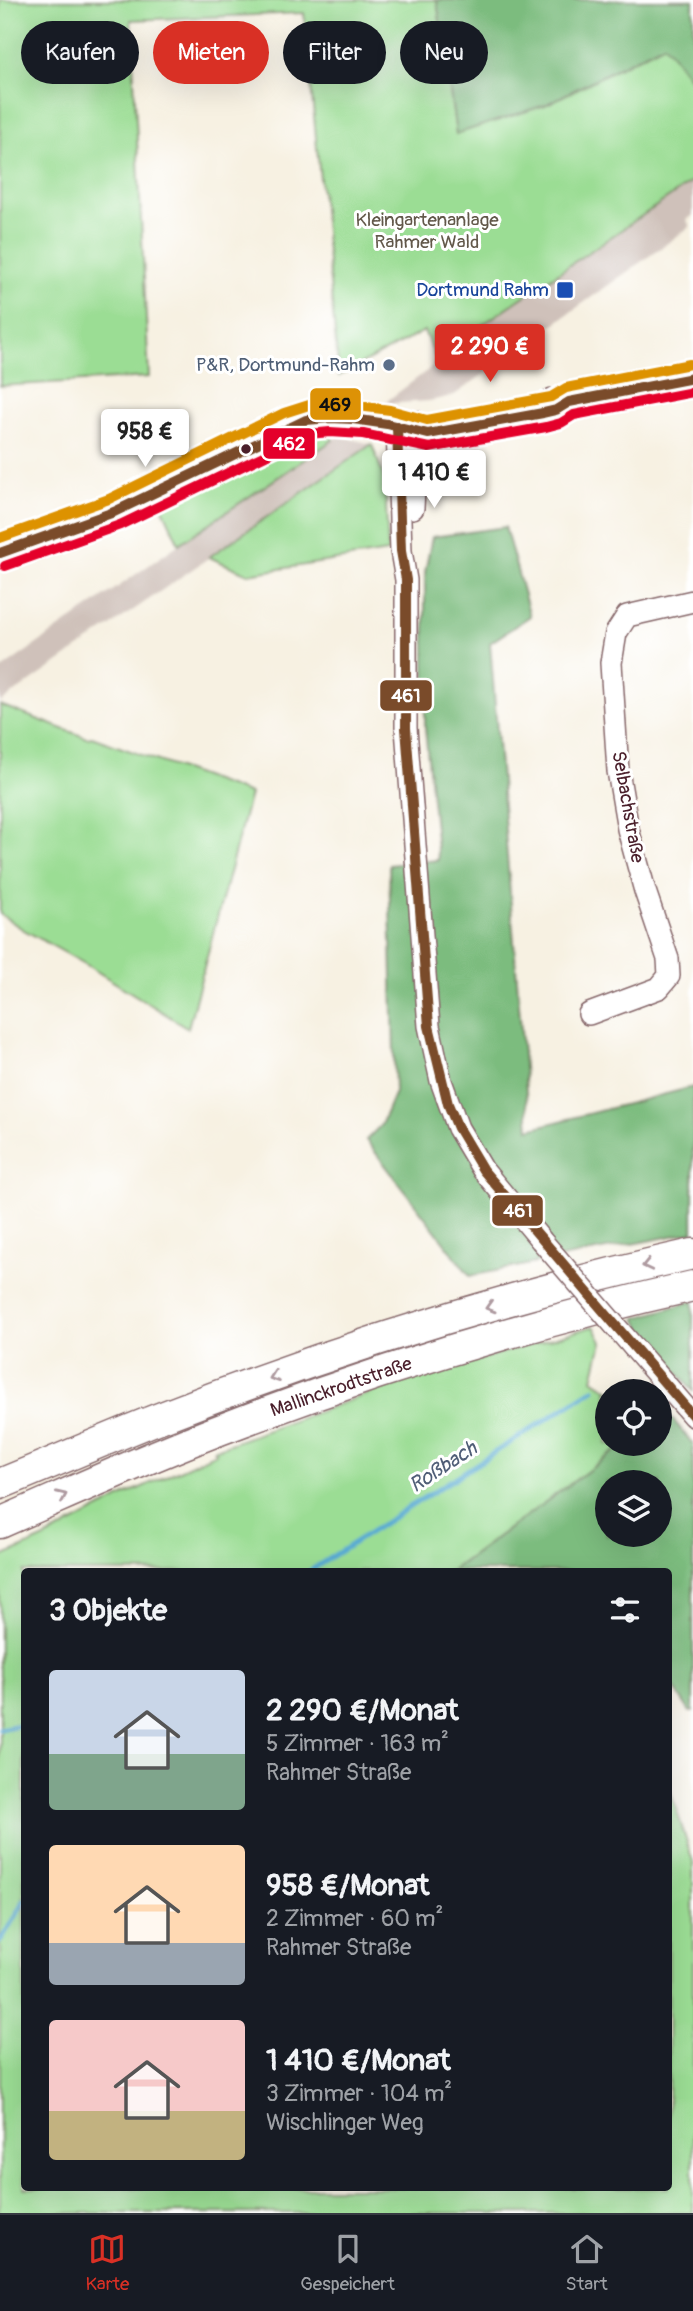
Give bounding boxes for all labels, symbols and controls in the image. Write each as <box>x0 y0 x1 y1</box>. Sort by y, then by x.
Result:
chip: Kaufen <box>21 21 139 84</box>
chip: Mieten <box>153 21 269 84</box>
chip: Filter <box>283 21 386 84</box>
chip: Neu <box>400 21 488 84</box>
park label: Kleingartenanlage Rahmer Wald <box>355 208 499 254</box>
place label: Dortmund Rahm <box>416 278 549 302</box>
marker: Dortmund Rahm <box>555 280 575 300</box>
pin: 2 290 € <box>425 324 555 384</box>
text: 2 290 € <box>451 332 529 361</box>
place label: P&R, Dortmund-Rahm <box>196 353 375 377</box>
marker: P&R, Dortmund-Rahm <box>381 357 397 373</box>
line badge: 469 <box>309 387 362 421</box>
text: 469 <box>319 393 351 417</box>
pin: 958 € <box>96 410 194 469</box>
text: 958 € <box>117 417 173 446</box>
line badge: 462 <box>262 427 316 460</box>
text: 462 <box>273 432 306 456</box>
unlabelled marker <box>239 442 253 456</box>
pin: 1 410 € <box>369 450 499 510</box>
text: 1 410 € <box>398 458 470 487</box>
line badge: 461 <box>379 679 433 712</box>
text: 461 <box>391 684 421 708</box>
street label: Selbachstraße <box>606 749 650 865</box>
line badge: 461 <box>491 1194 544 1227</box>
text: 461 <box>503 1199 533 1223</box>
one-way arrow <box>641 1256 653 1271</box>
one-way arrow <box>484 1298 496 1313</box>
street label: Mallinckrodtstraße <box>267 1351 416 1422</box>
one-way arrow <box>268 1369 280 1383</box>
map controls <box>595 1379 672 1547</box>
button: locate <box>595 1379 672 1456</box>
water label: Roßbach <box>404 1435 483 1499</box>
button: layers <box>595 1470 672 1547</box>
one-way arrow <box>55 1490 68 1504</box>
icon: filters <box>606 1591 644 1629</box>
text: 3 Objekte <box>49 1592 167 1629</box>
text: 2 290 €/Monat <box>266 1692 459 1729</box>
icon: home <box>105 1698 189 1782</box>
text: 5 Zimmer · 163 m² <box>266 1729 449 1758</box>
text: Rahmer Straße <box>266 1758 411 1787</box>
text: 958 €/Monat <box>266 1867 429 1904</box>
icon: home <box>105 1873 189 1957</box>
text: 2 Zimmer · 60 m² <box>266 1904 443 1933</box>
text: Rahmer Straße <box>266 1933 411 1962</box>
text: 1 410 €/Monat <box>266 2042 450 2079</box>
icon: home <box>105 2048 189 2132</box>
text: 3 Zimmer · 104 m² <box>266 2079 452 2108</box>
text: Wischlinger Weg <box>266 2108 424 2137</box>
tab: Karte <box>85 2230 129 2296</box>
tab: Gespeichert <box>300 2230 395 2296</box>
tab: Start <box>566 2230 608 2296</box>

